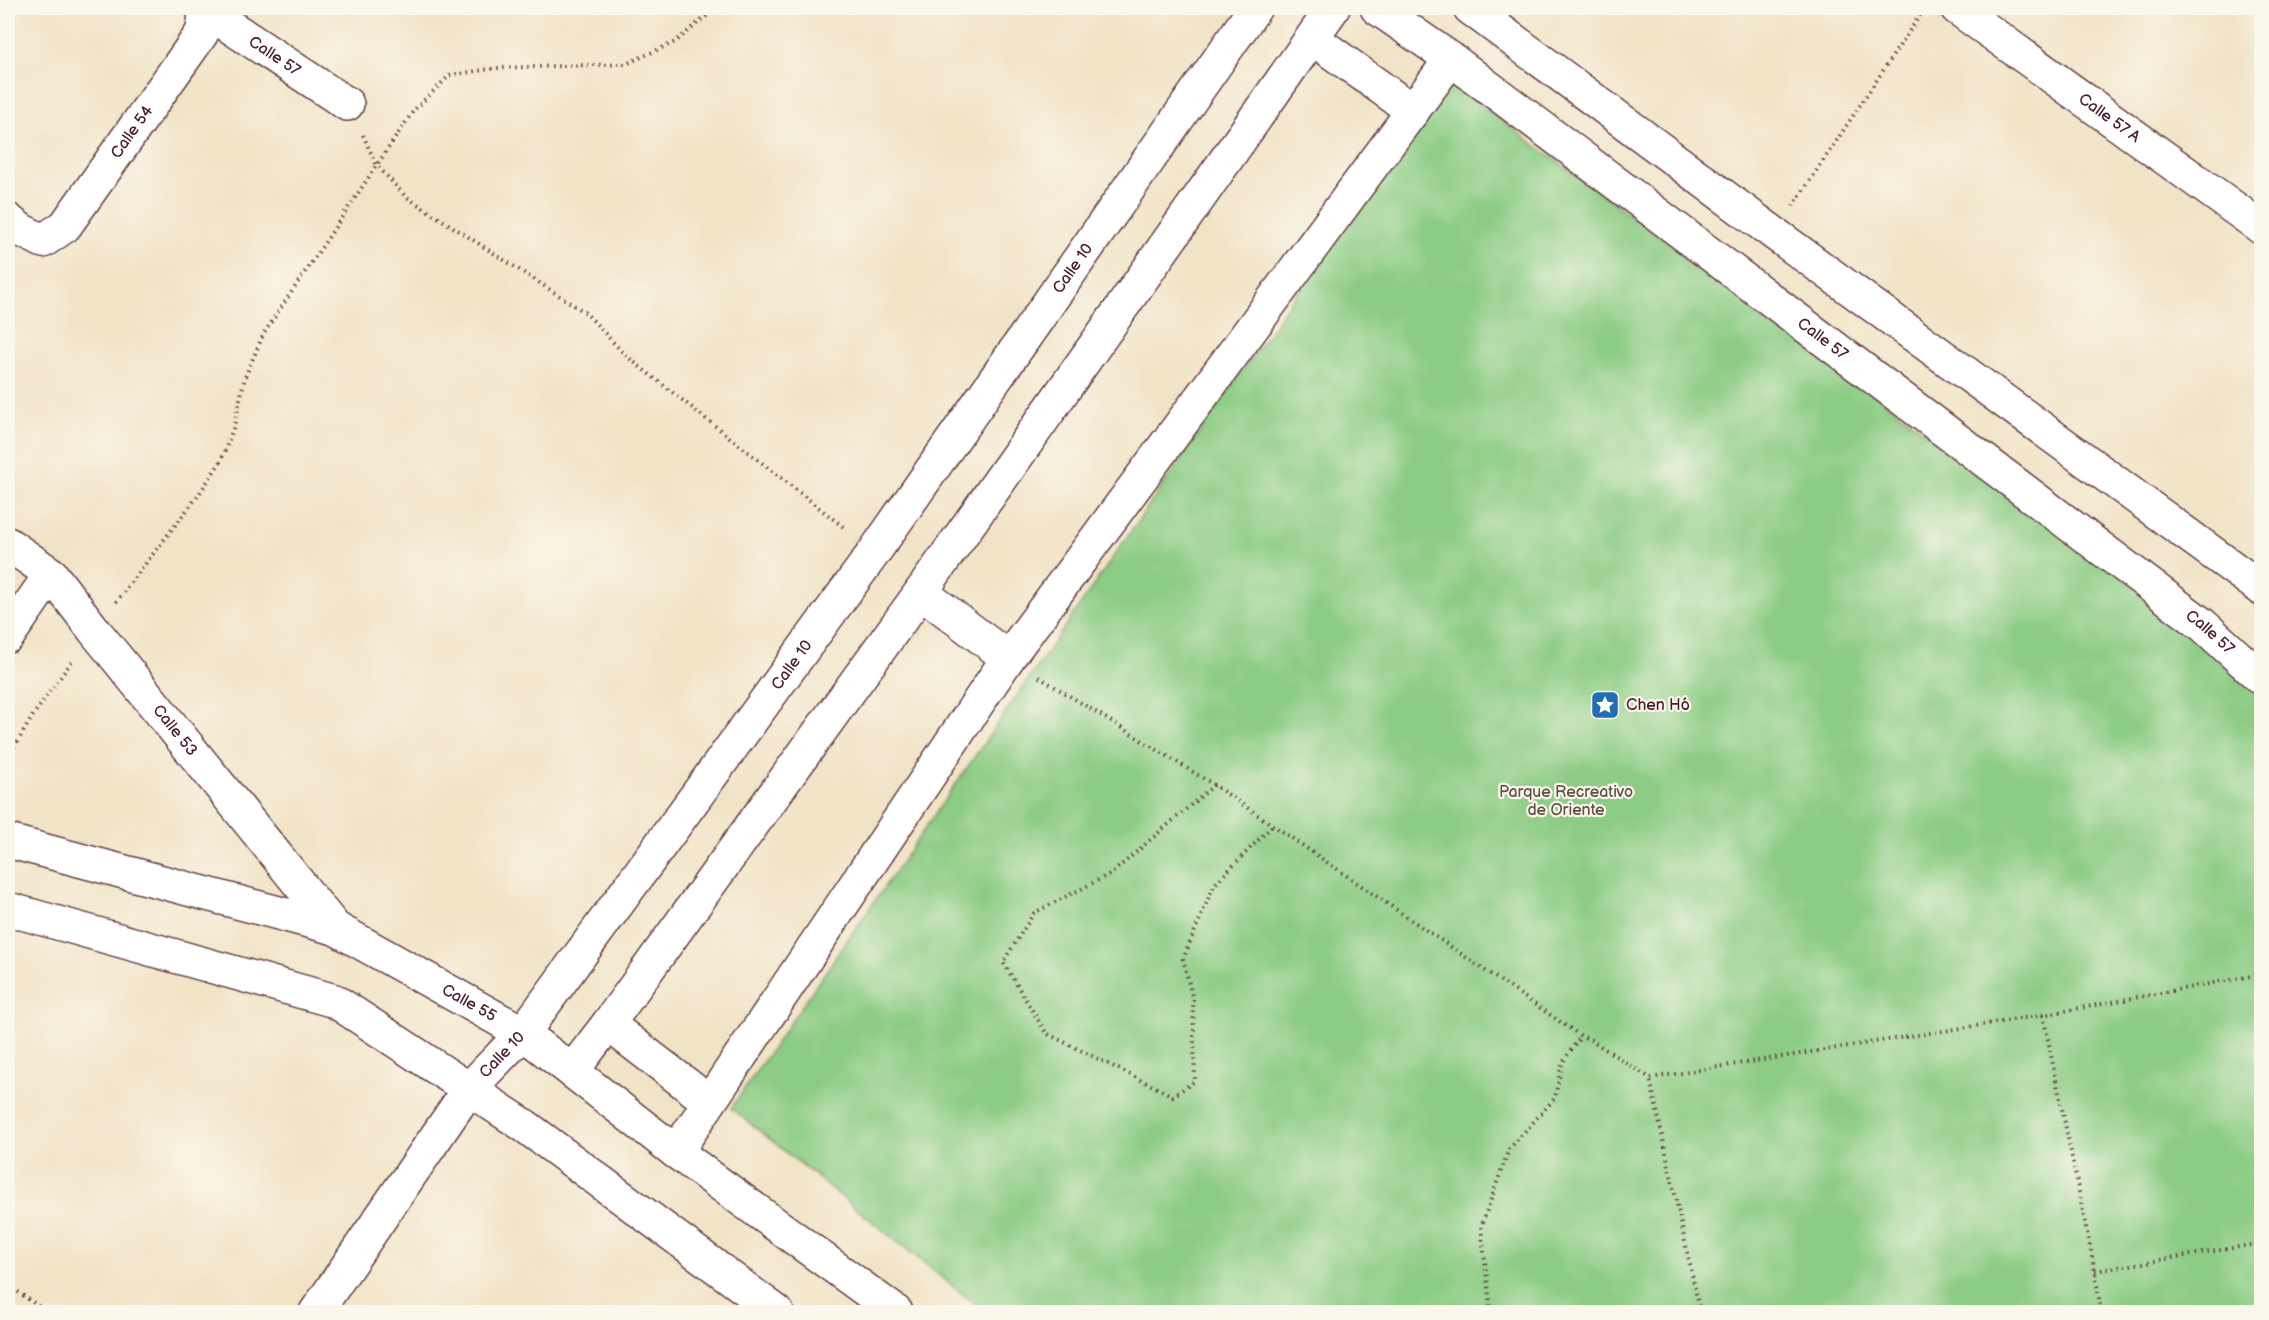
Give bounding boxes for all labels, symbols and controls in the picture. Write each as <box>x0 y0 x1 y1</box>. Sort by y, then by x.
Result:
street label: Calle 57 <box>245 32 304 80</box>
street label: Calle 57 A <box>2075 89 2144 147</box>
street label: Calle 54 <box>107 102 157 162</box>
street label: Calle 10 <box>1049 240 1097 297</box>
street label: Calle 57 <box>1794 314 1852 364</box>
street label: Calle 57 <box>2182 606 2238 659</box>
street label: Calle 10 <box>767 636 816 694</box>
place icon: Chen Hó <box>1589 689 1621 721</box>
place label: Chen Hó <box>1626 696 1690 715</box>
street label: Calle 53 <box>149 701 202 760</box>
park label: Parque Recreativo de Oriente <box>1499 783 1633 820</box>
street label: Calle 55 <box>438 980 500 1026</box>
street label: Calle 10 <box>475 1028 529 1082</box>

